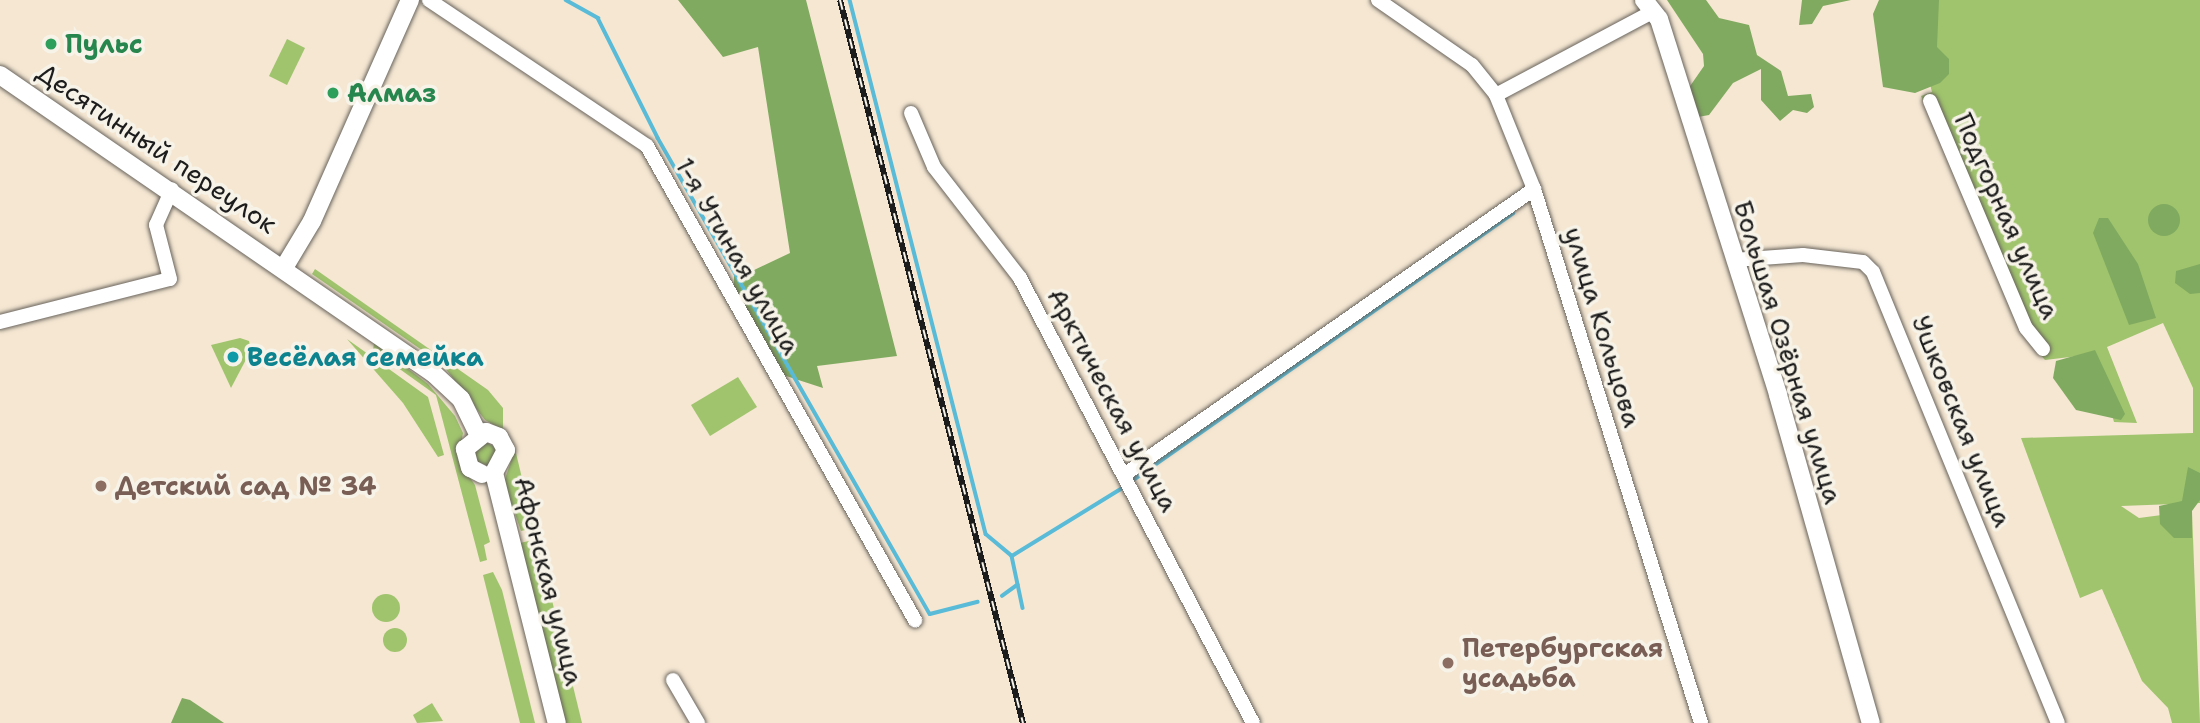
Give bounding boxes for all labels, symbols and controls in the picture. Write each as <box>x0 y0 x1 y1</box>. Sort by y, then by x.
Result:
place label: Пульс <box>65 28 143 60</box>
marker: Пульс <box>43 36 59 52</box>
street label: Десятинный переулок <box>31 56 283 240</box>
place label: Алмаз <box>347 77 436 109</box>
marker: Алмаз <box>325 85 341 101</box>
street label: Подгорная улица <box>1948 108 2066 324</box>
street label: 1-я Утиная улица <box>669 152 807 360</box>
street label: Большая Озёрная улица <box>1727 196 1849 508</box>
street label: улица Кольцова <box>1558 223 1648 431</box>
street label: Арктическая улица <box>1041 283 1185 517</box>
street label: Ушковская улица <box>1905 311 2019 531</box>
place label: Весёлая семейка <box>247 341 484 373</box>
marker: Весёлая семейка <box>225 349 241 365</box>
place label: Детский сад № 34 <box>115 470 376 502</box>
street label: Афонская улица <box>508 473 590 689</box>
marker: Детский сад № 34 <box>93 478 109 494</box>
place label: Петербургская усадьба <box>1462 632 1663 694</box>
marker: Петербургская усадьба <box>1440 655 1456 671</box>

